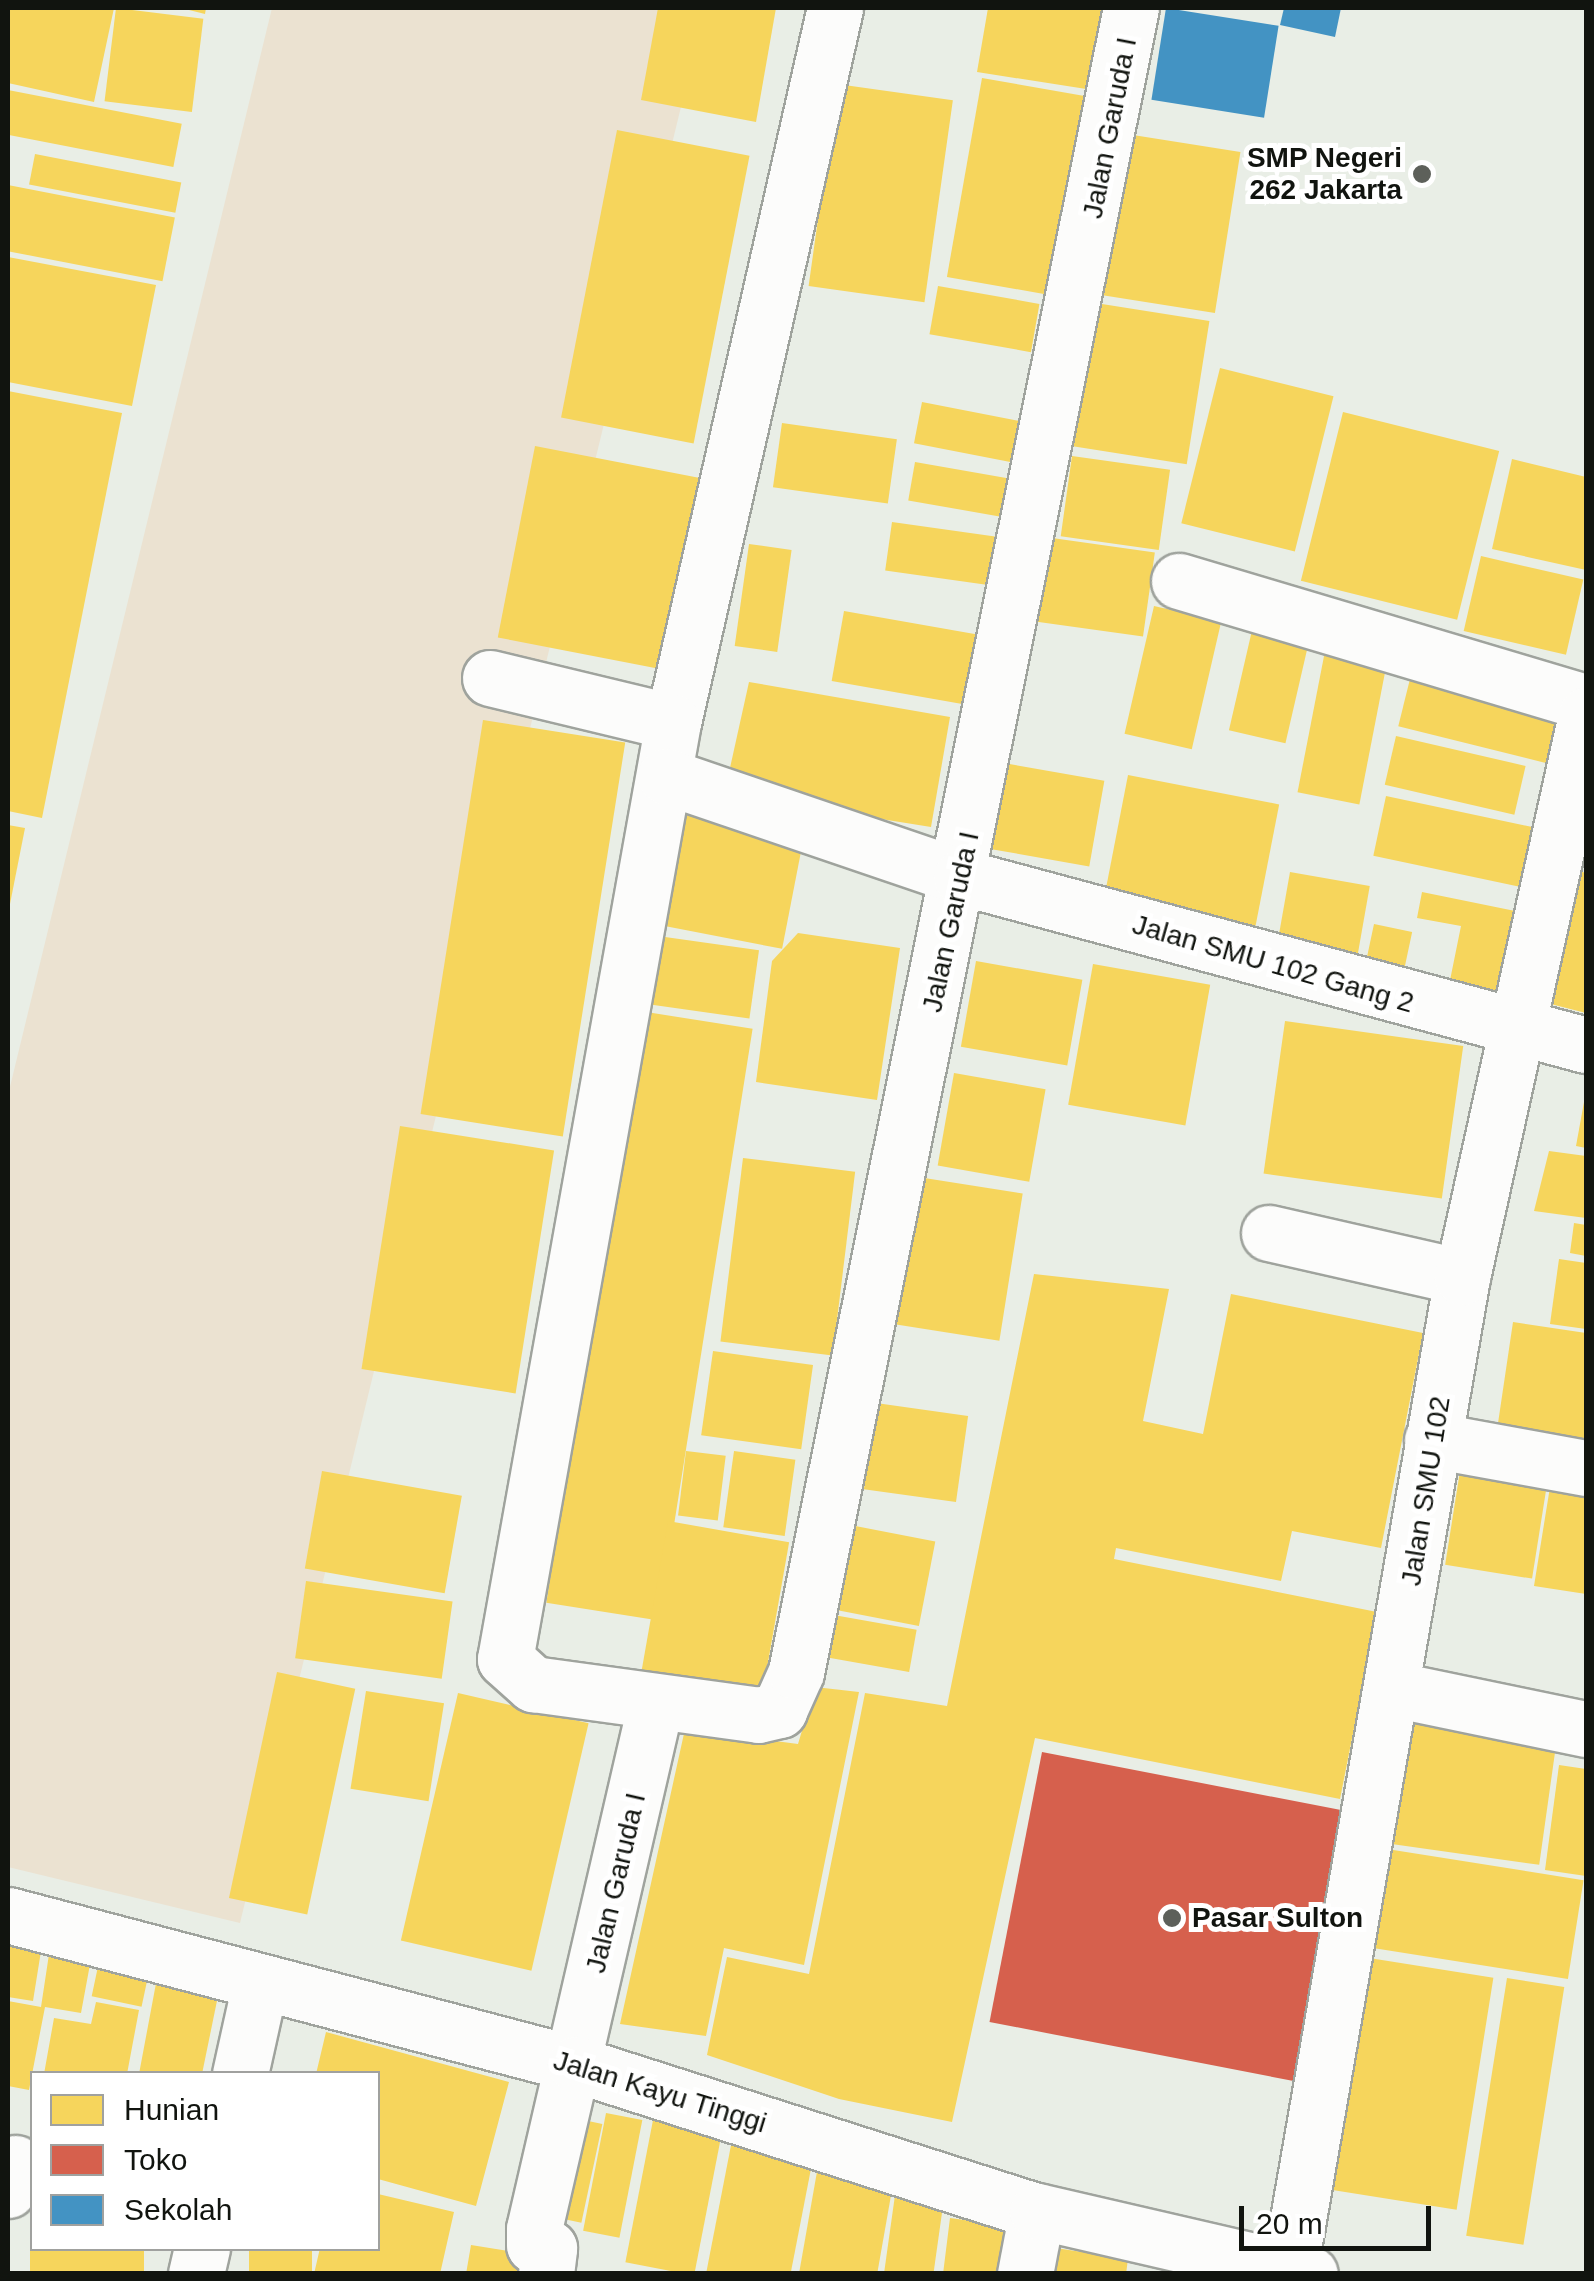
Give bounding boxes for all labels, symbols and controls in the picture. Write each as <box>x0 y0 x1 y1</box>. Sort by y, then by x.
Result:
street label: Jalan Garuda I <box>1076 35 1144 221</box>
place label: SMP Negeri 262 Jakarta <box>1246 141 1402 207</box>
marker: SMP Negeri 262 Jakarta <box>1411 163 1433 185</box>
street label: Jalan Garuda I <box>915 829 987 1015</box>
street label: Jalan SMU 102 Gang 2 <box>1128 908 1418 1020</box>
street label: Jalan SMU 102 <box>1394 1394 1458 1588</box>
street label: Jalan Garuda I <box>579 1790 653 1976</box>
place label: Pasar Sulton <box>1192 1901 1363 1935</box>
marker: Pasar Sulton <box>1161 1907 1183 1929</box>
street label: Jalan Kayu Tinggi <box>549 2044 771 2140</box>
legend <box>30 2071 380 2251</box>
text: Hunian <box>124 2093 219 2126</box>
text: Toko <box>124 2143 187 2176</box>
scale bar <box>1244 2186 1436 2248</box>
text: Sekolah <box>124 2193 232 2226</box>
text: 20 m <box>1256 2207 1323 2240</box>

